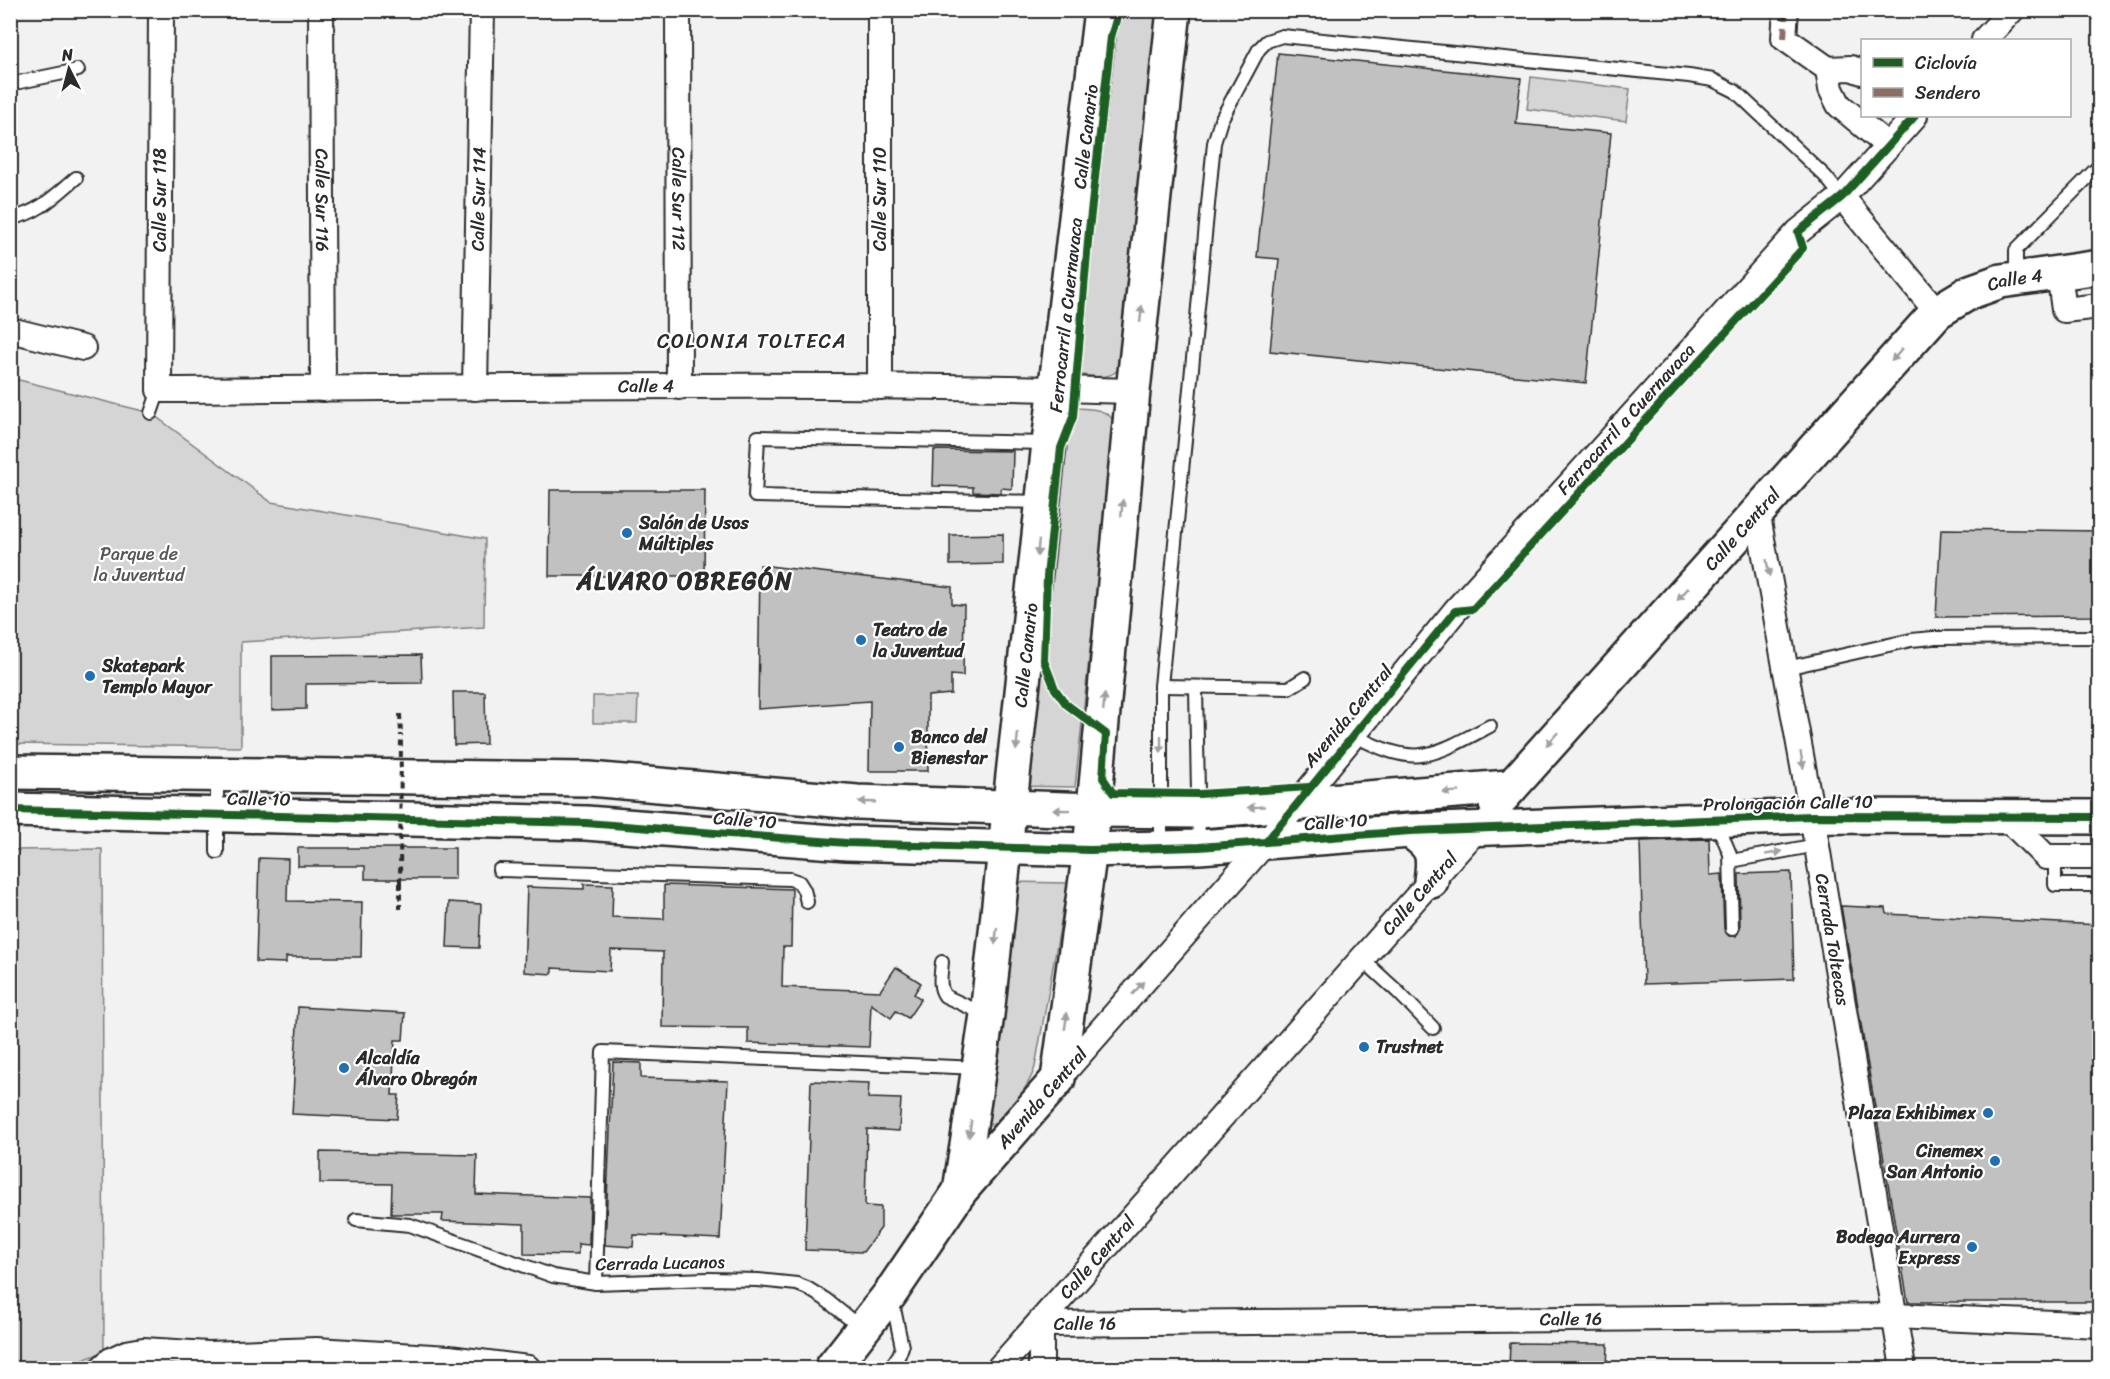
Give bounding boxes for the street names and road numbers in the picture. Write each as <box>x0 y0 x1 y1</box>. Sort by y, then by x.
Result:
street label: Calle Canario <box>1064 83 1108 191</box>
street label: Calle Sur 114 <box>462 147 495 251</box>
street label: Calle Sur 112 <box>662 147 695 251</box>
street label: Calle Sur 110 <box>864 147 896 251</box>
street label: Calle Sur 118 <box>144 148 176 252</box>
street label: Calle Sur 116 <box>306 148 338 252</box>
street label: Ferrocarril a Cuernavaca <box>1040 216 1092 414</box>
street label: Calle 4 <box>1982 259 2045 301</box>
street label: Ferrocarril a Cuernavaca <box>1549 335 1703 503</box>
street label: Calle 4 <box>618 370 674 402</box>
street label: Calle Central <box>1696 479 1789 579</box>
street label: Calle Canario <box>1004 601 1048 709</box>
street label: Avenida Central <box>1294 656 1402 776</box>
street label: Calle 10 <box>227 782 291 816</box>
street label: Prolongación Calle 10 <box>1703 786 1873 820</box>
street label: Calle 10 <box>712 802 778 838</box>
street label: Calle 10 <box>1303 804 1369 840</box>
street label: Calle Central <box>1373 844 1467 943</box>
street label: Cerrada Toltecas <box>1806 871 1859 1009</box>
street label: Avenida Central <box>988 1039 1096 1157</box>
street label: Calle Central <box>1051 1207 1144 1307</box>
street label: Cerrada Lucanos <box>595 1246 726 1280</box>
street label: Calle 16 <box>1540 1303 1602 1335</box>
street label: Calle 16 <box>1054 1307 1116 1340</box>

